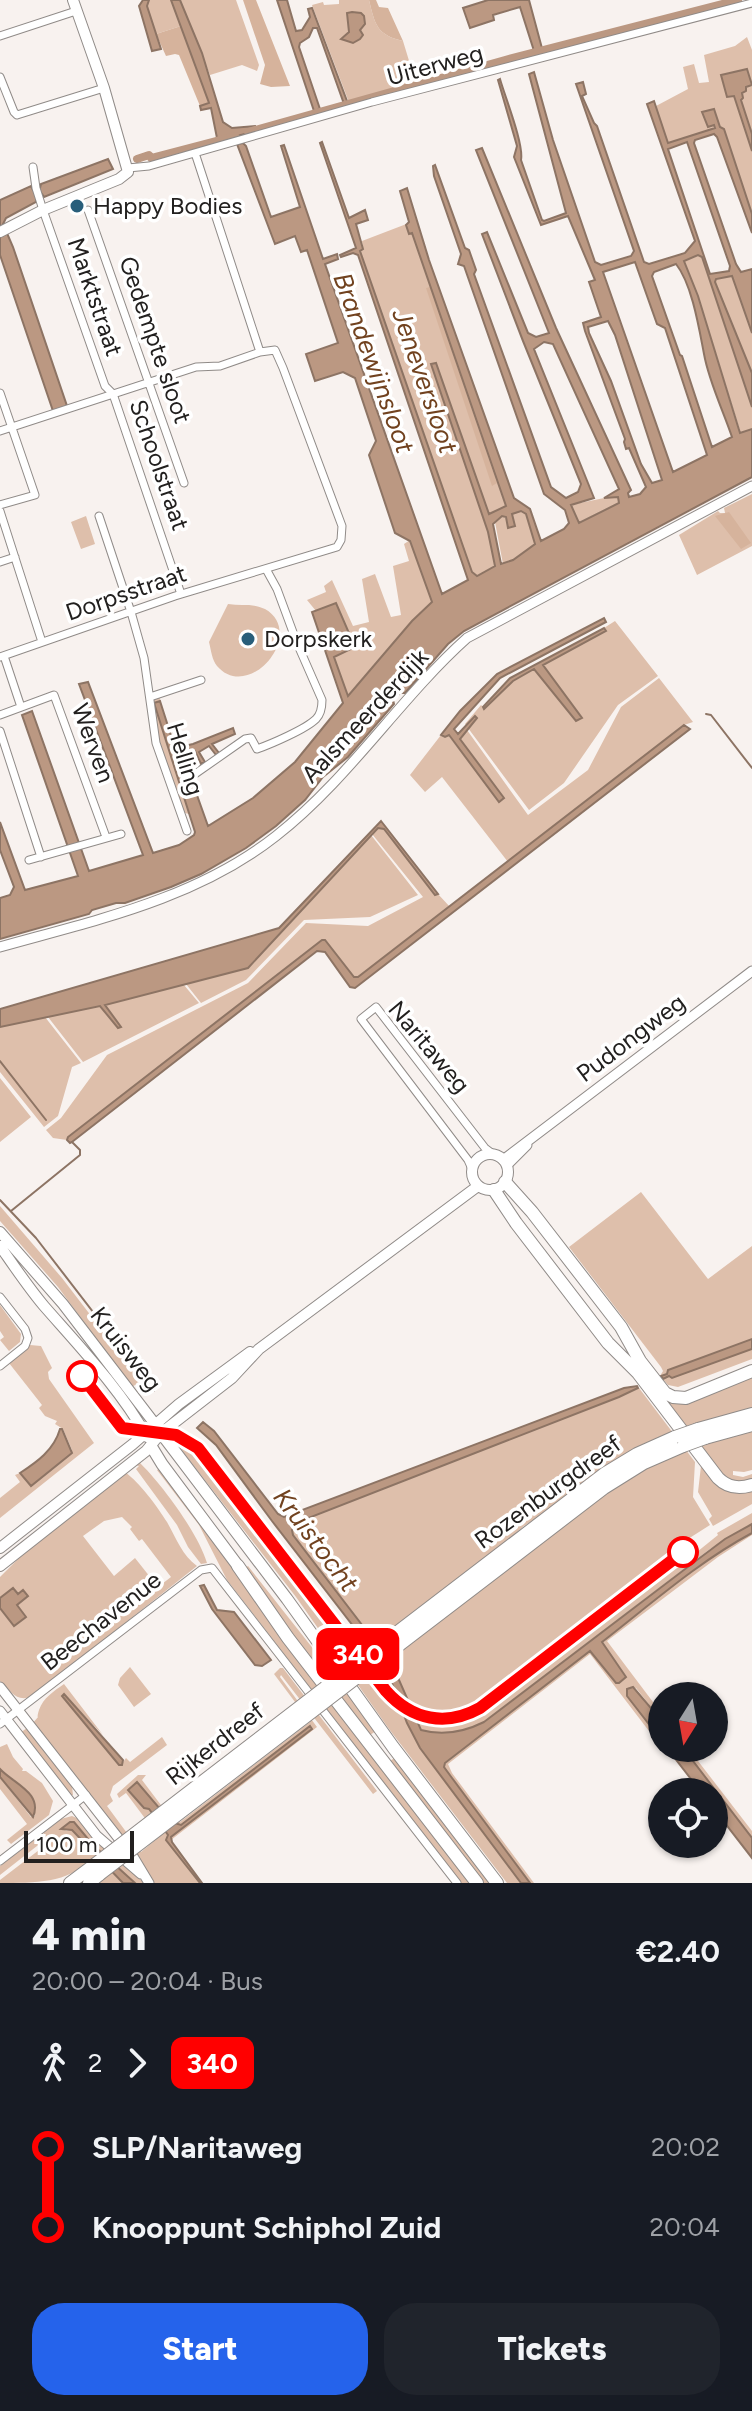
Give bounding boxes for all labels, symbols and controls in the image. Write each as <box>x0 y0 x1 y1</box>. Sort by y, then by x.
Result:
street label: Uiterweg <box>384 38 486 91</box>
place label: Happy Bodies <box>93 191 242 220</box>
marker: Happy Bodies <box>68 197 86 215</box>
street label: Marktstraat <box>62 234 129 360</box>
street label: Gedempte sloot <box>113 253 198 427</box>
water label: Brandewijnsloot <box>326 268 422 459</box>
water label: Jeneversloot <box>385 303 465 458</box>
street label: Schoolstraat <box>124 396 195 534</box>
street label: Dorpsstraat <box>62 558 190 627</box>
place label: Dorpskerk <box>264 624 373 653</box>
marker: Dorpskerk <box>239 630 257 648</box>
street label: Aalsmeerderdijk <box>295 642 434 789</box>
street label: Werven <box>66 699 121 786</box>
street label: Helling <box>161 719 210 799</box>
street label: Pudongweg <box>571 987 691 1088</box>
street label: Naritaweg <box>383 995 476 1099</box>
street label: Kruisweg <box>85 1301 168 1396</box>
unlabelled marker <box>67 1361 97 1391</box>
street label: Rozenburgdreef <box>469 1429 627 1555</box>
water label: Kruistocht <box>267 1482 366 1599</box>
unlabelled marker <box>668 1537 698 1567</box>
street label: Beechavenue <box>35 1565 167 1677</box>
line badge: 340 <box>312 1628 404 1680</box>
text: 340 <box>332 1637 384 1671</box>
north arrow <box>648 1682 728 1762</box>
map controls <box>648 1682 728 1858</box>
street label: Rijkerdreef <box>160 1696 270 1791</box>
button: locate <box>648 1778 728 1858</box>
scale bar <box>24 1827 134 1863</box>
text: 100 m <box>36 1831 97 1858</box>
text: 4 min <box>32 1908 147 1961</box>
text: €2.40 <box>636 1933 720 1970</box>
text: 20:00 – 20:04 · Bus <box>32 1965 263 1997</box>
icon: walk <box>32 2041 76 2085</box>
icon: forward <box>115 2041 159 2085</box>
text: 340 <box>187 2046 238 2080</box>
text: 2 <box>88 2047 103 2079</box>
text: SLP/Naritaweg <box>92 2129 302 2166</box>
text: 20:02 <box>651 2131 720 2163</box>
text: Knooppunt Schiphol Zuid <box>92 2209 441 2246</box>
text: 20:04 <box>649 2211 720 2243</box>
button: Start <box>32 2303 368 2395</box>
button: Tickets <box>384 2303 720 2395</box>

